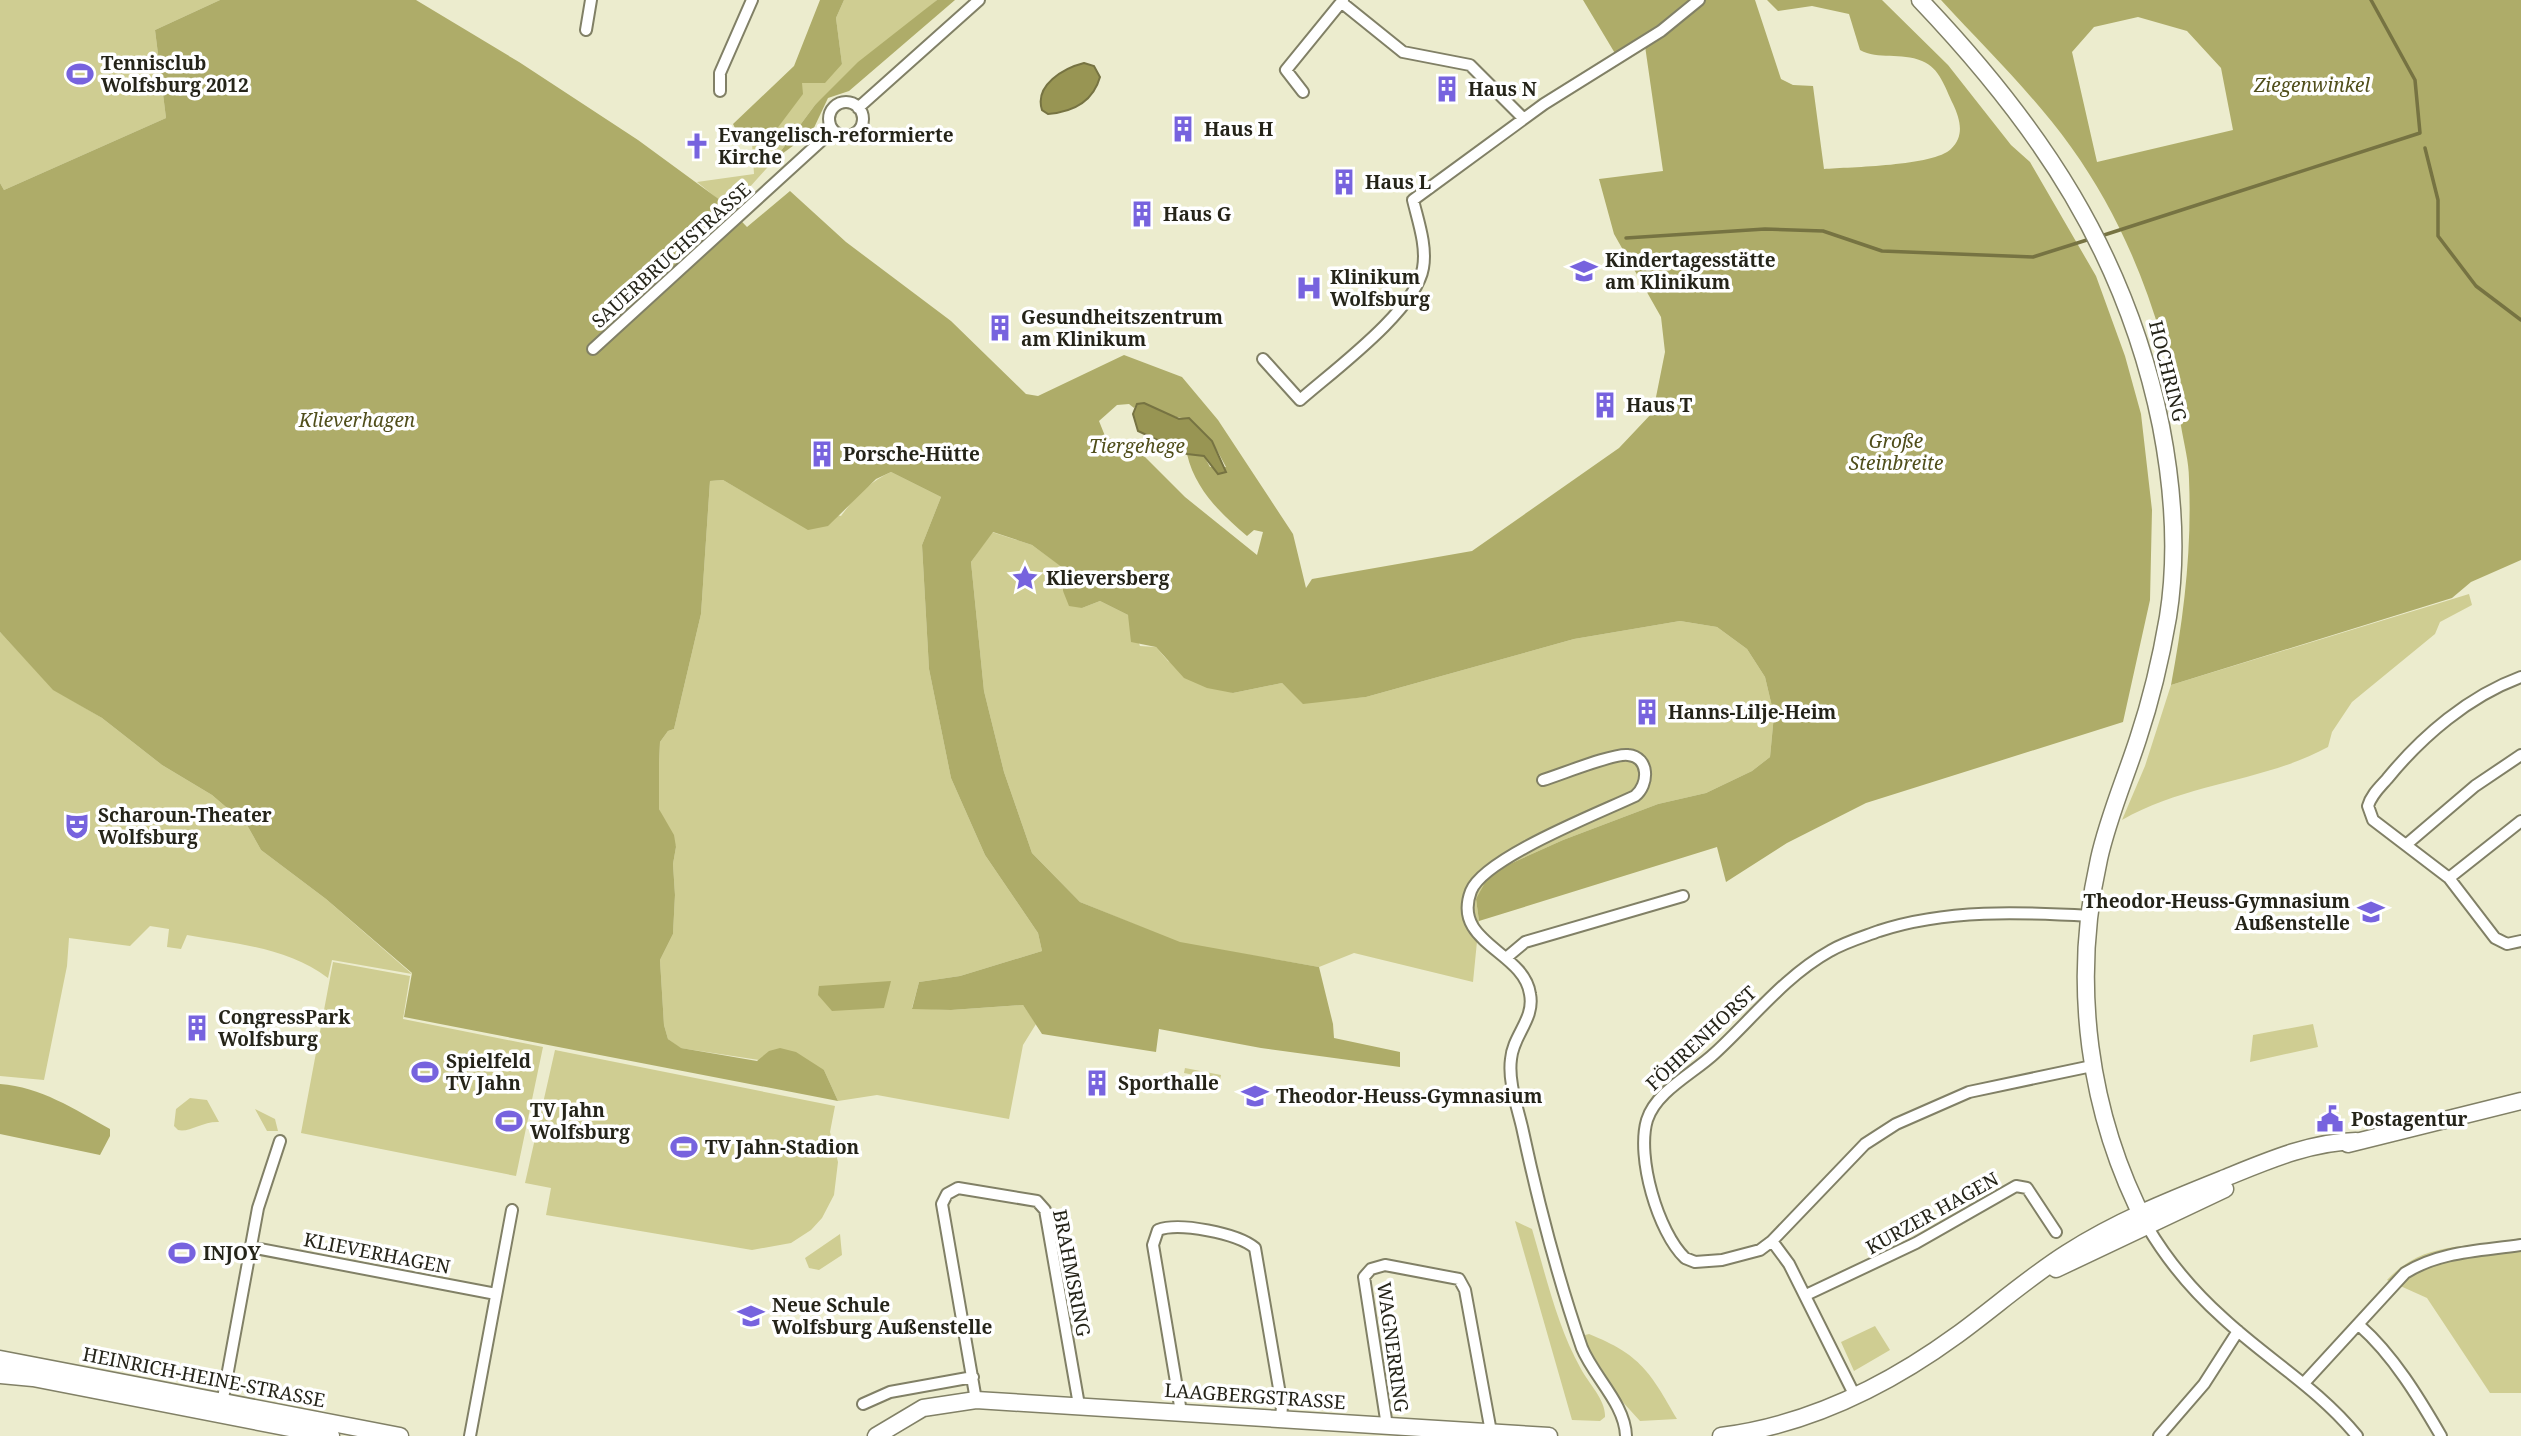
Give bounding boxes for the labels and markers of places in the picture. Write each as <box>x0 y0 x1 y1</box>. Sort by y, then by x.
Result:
place label: Tennisclub Wolfsburg 2012 <box>101 50 249 98</box>
sports icon: Tennisclub Wolfsburg 2012 <box>65 59 95 89</box>
building icon: Haus N <box>1432 74 1462 104</box>
place label: Haus N <box>1468 76 1537 102</box>
building icon: Haus H <box>1168 114 1198 144</box>
place label: Haus H <box>1204 116 1274 142</box>
place label: Evangelisch-reformierte Kirche <box>718 122 954 170</box>
church icon: Evangelisch-reformierte Kirche <box>682 131 712 161</box>
building icon: Haus L <box>1329 167 1359 197</box>
place label: Haus L <box>1365 169 1431 195</box>
building icon: Haus G <box>1127 199 1157 229</box>
place label: Haus G <box>1163 201 1231 227</box>
place label: Kindertagesstätte am Klinikum <box>1605 247 1776 295</box>
school or university icon: Kindertagesstätte am Klinikum <box>1569 256 1599 286</box>
place label: Klinikum Wolfsburg <box>1330 264 1430 312</box>
hospital icon: Klinikum Wolfsburg <box>1294 273 1324 303</box>
place label: Gesundheitszentrum am Klinikum <box>1021 304 1223 352</box>
building icon: Gesundheitszentrum am Klinikum <box>985 313 1015 343</box>
building icon: Haus T <box>1590 390 1620 420</box>
place label: Haus T <box>1626 392 1693 418</box>
building icon: Porsche-Hütte <box>807 439 837 469</box>
place label: Porsche-Hütte <box>843 441 980 467</box>
place icon: Klieversberg <box>1010 563 1040 593</box>
place label: Klieversberg <box>1046 565 1170 591</box>
building icon: Hanns-Lilje-Heim <box>1632 697 1662 727</box>
place label: Hanns-Lilje-Heim <box>1668 699 1837 725</box>
place label: Scharoun-Theater Wolfsburg <box>98 802 272 850</box>
theatre icon: Scharoun-Theater Wolfsburg <box>62 811 92 841</box>
place label: Theodor-Heuss-Gymnasium Außenstelle <box>2084 888 2350 936</box>
school or university icon: Theodor-Heuss-Gymnasium Außenstelle <box>2356 897 2386 927</box>
place label: CongressPark Wolfsburg <box>218 1004 351 1052</box>
building icon: CongressPark Wolfsburg <box>182 1013 212 1043</box>
place label: Spielfeld TV Jahn <box>446 1048 532 1096</box>
sports icon: Spielfeld TV Jahn <box>410 1057 440 1087</box>
building icon: Sporthalle <box>1082 1068 1112 1098</box>
place label: Sporthalle <box>1118 1070 1219 1096</box>
school or university icon: Theodor-Heuss-Gymnasium <box>1240 1081 1270 1111</box>
place label: Theodor-Heuss-Gymnasium <box>1276 1083 1543 1109</box>
place label: TV Jahn Wolfsburg <box>530 1097 630 1145</box>
public building icon: Postagentur <box>2315 1104 2345 1134</box>
sports icon: TV Jahn Wolfsburg <box>494 1106 524 1136</box>
place label: Postagentur <box>2351 1106 2468 1132</box>
sports icon: TV Jahn-Stadion <box>669 1132 699 1162</box>
place label: TV Jahn-Stadion <box>705 1134 860 1160</box>
sports icon: INJOY <box>167 1238 197 1268</box>
place label: INJOY <box>203 1240 261 1266</box>
place label: Neue Schule Wolfsburg Außenstelle <box>772 1292 993 1340</box>
school or university icon: Neue Schule Wolfsburg Außenstelle <box>736 1301 766 1331</box>

